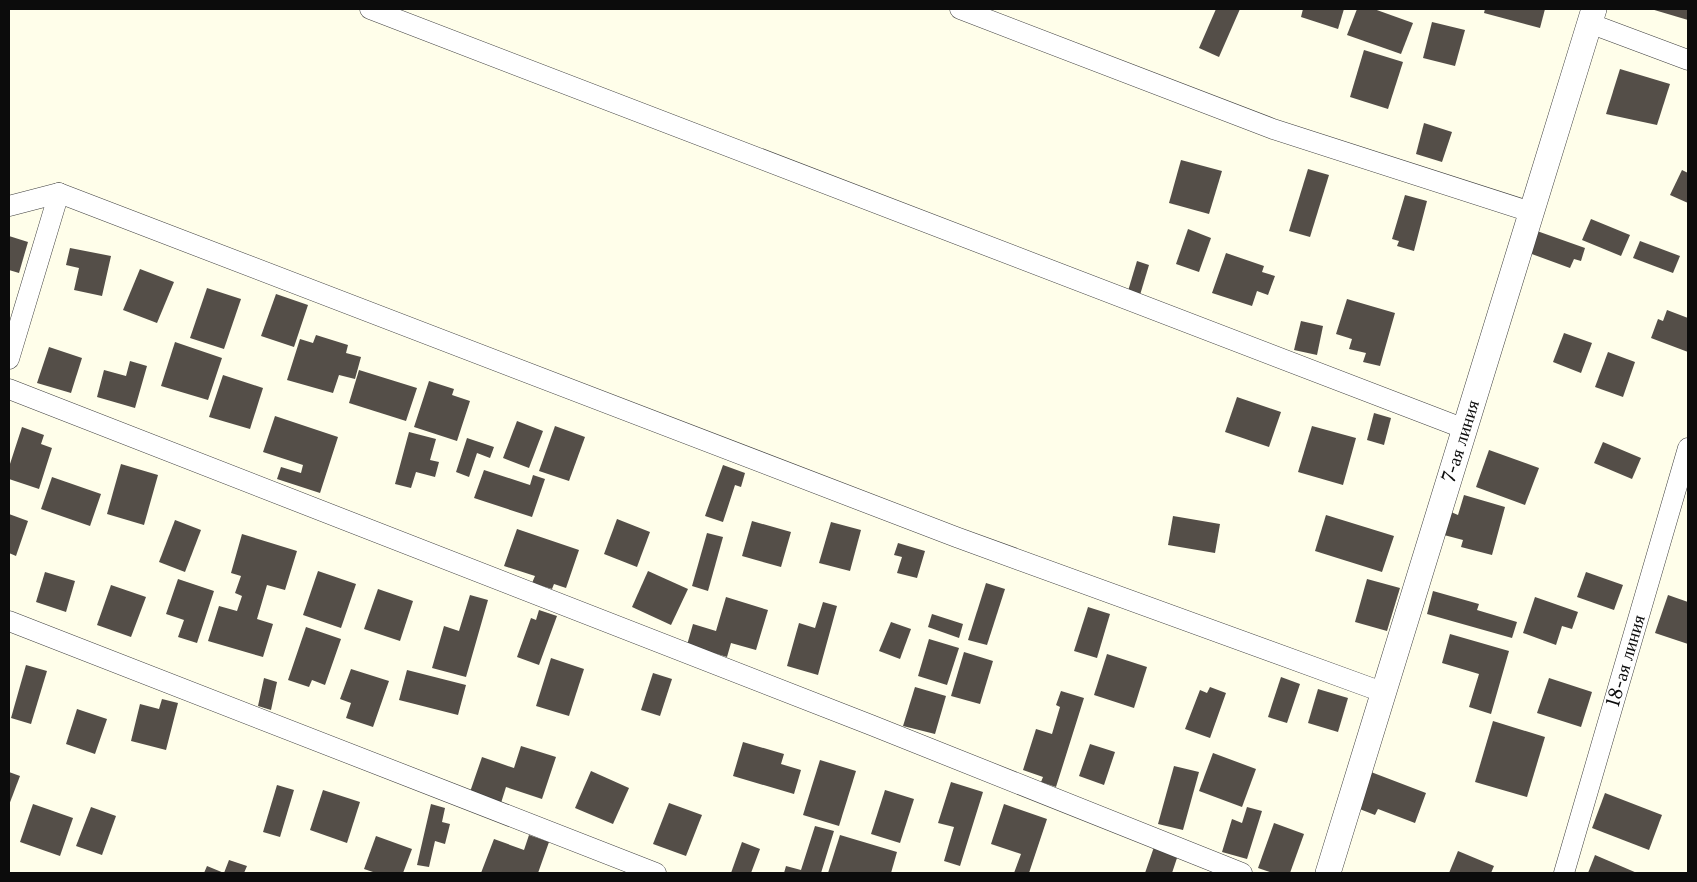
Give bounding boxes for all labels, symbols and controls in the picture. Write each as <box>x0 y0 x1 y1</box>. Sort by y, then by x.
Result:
street label: 7-ая линия <box>1438 397 1484 485</box>
street label: 18-ая линия <box>1602 612 1650 709</box>

